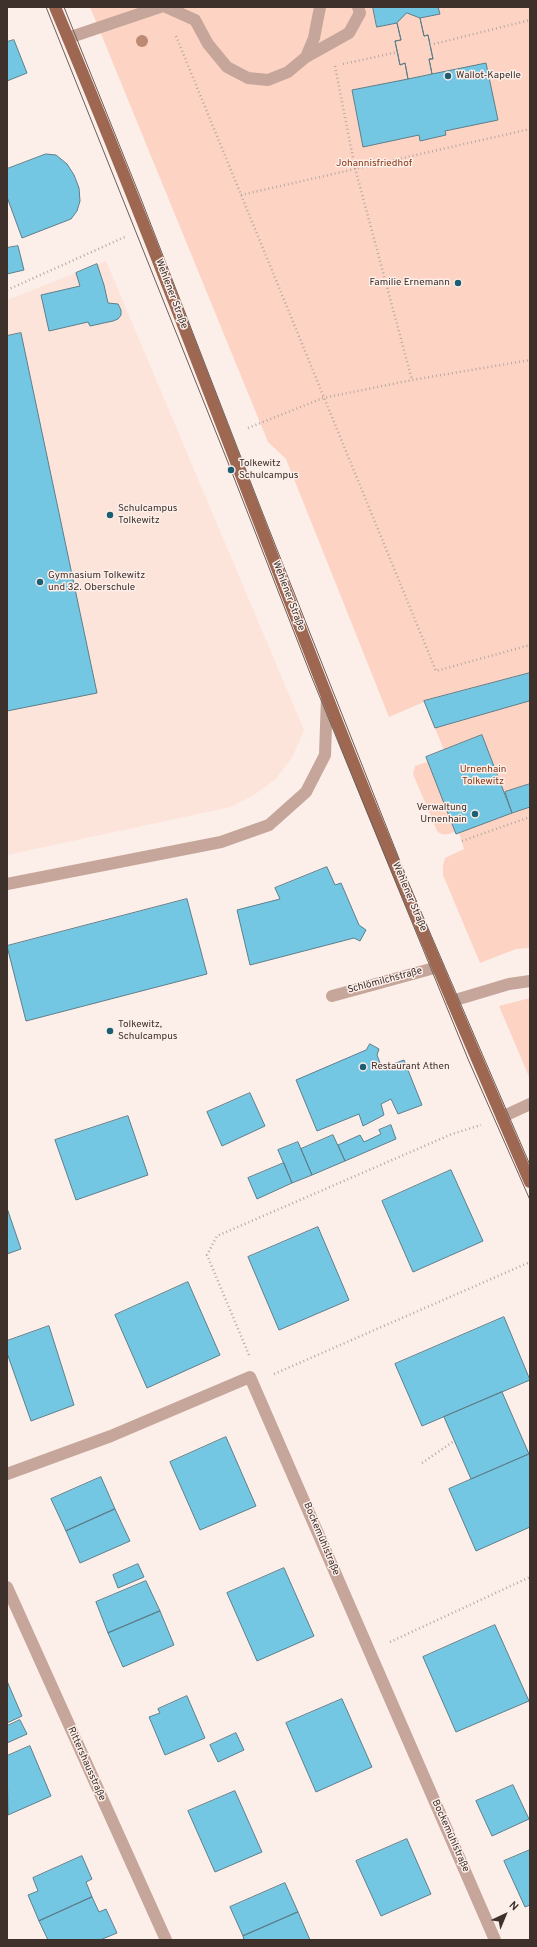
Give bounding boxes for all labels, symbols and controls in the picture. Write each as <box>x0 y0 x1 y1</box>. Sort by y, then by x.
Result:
place label: Wallot-Kapelle <box>456 70 521 82</box>
marker: Wallot-Kapelle <box>443 71 453 81</box>
park label: Johannisfriedhof <box>336 158 412 170</box>
street label: Wehlener Straße <box>152 257 190 331</box>
place label: Familie Ernemann <box>370 277 450 289</box>
marker: Familie Ernemann <box>453 278 463 288</box>
place label: Tolkewitz Schulcampus <box>239 458 299 482</box>
marker: Tolkewitz Schulcampus <box>226 465 236 475</box>
place label: Schulcampus Tolkewitz <box>118 503 178 526</box>
marker: Schulcampus Tolkewitz <box>105 510 115 520</box>
street label: Wehlener Straße <box>269 559 307 633</box>
place label: Gymnasium Tolkewitz und 32. Oberschule <box>48 570 145 594</box>
marker: Gymnasium Tolkewitz und 32. Oberschule <box>35 577 45 587</box>
park label: Urnenhain Tolkewitz <box>460 764 506 788</box>
place label: Verwaltung Urnenhain <box>416 802 467 826</box>
marker: Verwaltung Urnenhain <box>470 809 480 819</box>
street label: Wehlener Straße <box>389 861 429 933</box>
street label: Schlömilchstraße <box>346 965 424 997</box>
place label: Tolkewitz, Schulcampus <box>118 1019 178 1042</box>
marker: Tolkewitz, Schulcampus <box>105 1026 115 1036</box>
place label: Restaurant Athen <box>371 1061 450 1073</box>
marker: Restaurant Athen <box>358 1062 368 1072</box>
street label: Bockemühlstraße <box>300 1501 342 1577</box>
street label: Rittershausstraße <box>64 1725 108 1803</box>
street label: Bockemühlstraße <box>429 1798 471 1874</box>
north arrow <box>485 1895 525 1935</box>
text: N <box>506 1899 521 1914</box>

